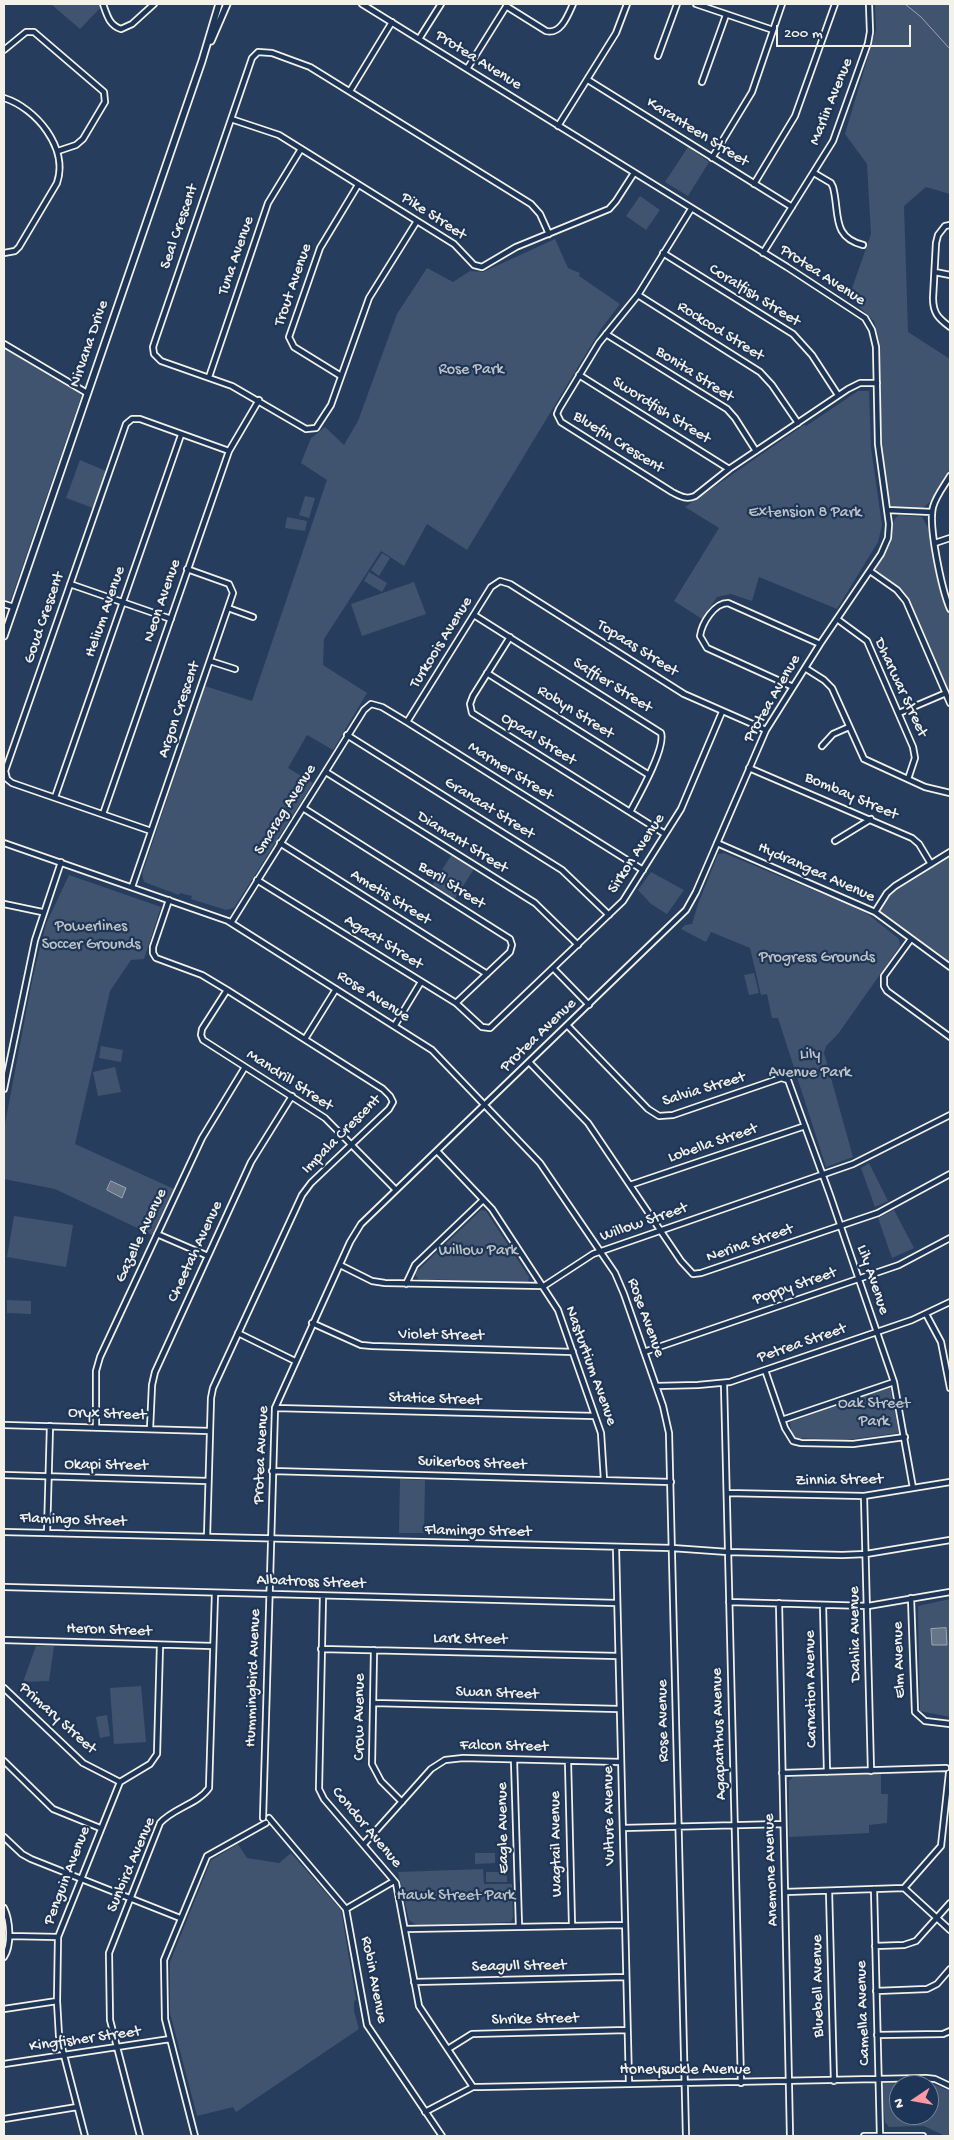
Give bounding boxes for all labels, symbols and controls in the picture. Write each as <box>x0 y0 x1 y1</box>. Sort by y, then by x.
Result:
scale bar <box>779 15 914 47</box>
text: 200 m <box>784 25 823 43</box>
street label: Protea Avenue <box>431 27 525 95</box>
street label: Marlin Avenue <box>806 56 858 148</box>
street label: Karanteen Street <box>642 94 752 172</box>
street label: Seal Crescent <box>157 182 203 272</box>
street label: Pike Street <box>397 189 469 245</box>
street label: Tuna Avenue <box>215 214 259 298</box>
street label: Trout Avenue <box>271 241 317 329</box>
street label: Protea Avenue <box>776 241 868 311</box>
street label: Coralfish Street <box>705 260 803 332</box>
street label: Nirvana Drive <box>66 298 114 390</box>
street label: Rockcod Street <box>673 298 767 366</box>
street label: Bonita Street <box>651 343 737 407</box>
park label: Rose Park <box>438 361 504 381</box>
street label: Swordfish Street <box>608 373 714 449</box>
street label: Bluefin Crescent <box>569 407 667 479</box>
park label: Extension 8 Park <box>749 504 861 524</box>
street label: Neon Avenue <box>140 557 186 645</box>
street label: Helium Avenue <box>81 564 131 660</box>
street label: Goud Crescent <box>20 570 70 666</box>
street label: Turkoois Avenue <box>406 594 478 692</box>
street label: Topaas Street <box>593 616 681 682</box>
street label: Dharwar Street <box>869 635 931 741</box>
street label: Protea Avenue <box>740 652 806 746</box>
street label: Saffier Street <box>569 654 655 718</box>
street label: Argon Crescent <box>155 659 205 761</box>
street label: Robyn Street <box>533 682 617 744</box>
street label: Opaal Street <box>497 709 579 771</box>
street label: Marmer Street <box>464 738 556 806</box>
street label: Smarag Avenue <box>251 761 321 859</box>
street label: Bombay Street <box>801 769 901 825</box>
street label: Granaat Street <box>440 774 538 844</box>
street label: Diamant Street <box>413 807 511 879</box>
street label: Sirkon Avenue <box>604 810 670 898</box>
street label: Hydrangea Avenue <box>754 838 878 908</box>
street label: Beril Street <box>414 858 488 914</box>
street label: Ametis Street <box>346 866 434 930</box>
street label: Agaat Street <box>340 911 426 975</box>
park label: Powerlines Soccer Grounds <box>42 918 140 956</box>
park label: Progress Grounds <box>759 949 875 969</box>
street label: Rose Avenue <box>333 967 413 1027</box>
street label: Protea Avenue <box>497 995 581 1077</box>
street label: Mandrill Street <box>242 1046 336 1116</box>
park label: Lily Avenue Park <box>769 1046 851 1084</box>
street label: Salvia Street <box>660 1068 748 1112</box>
street label: Impala Crescent <box>298 1091 386 1179</box>
street label: Lobella Street <box>666 1120 760 1168</box>
street label: Gazelle Avenue <box>112 1186 172 1286</box>
street label: Cheetah Avenue <box>164 1198 228 1306</box>
street label: Willow Street <box>598 1199 690 1247</box>
street label: Nerina Street <box>704 1220 796 1268</box>
park label: Willow Park <box>438 1242 518 1262</box>
street label: Lily Avenue <box>851 1243 893 1317</box>
street label: Poppy Street <box>751 1264 839 1310</box>
street label: Rose Avenue <box>622 1276 668 1360</box>
street label: Nasturtium Avenue <box>559 1304 621 1428</box>
street label: Petrea Street <box>755 1320 849 1368</box>
street label: Violet Street <box>398 1326 484 1346</box>
street label: Statice Street <box>388 1389 482 1411</box>
park label: Oak Street Park <box>838 1395 910 1433</box>
street label: Oryx Street <box>68 1404 146 1426</box>
street label: Protea Avenue <box>250 1405 274 1505</box>
street label: Suikerbos Street <box>417 1453 527 1475</box>
street label: Okapi Street <box>64 1456 148 1476</box>
street label: Zinnia Street <box>795 1471 883 1491</box>
street label: Flamingo Street <box>19 1510 127 1532</box>
street label: Flamingo Street <box>424 1521 532 1543</box>
street label: Albatross Street <box>256 1572 366 1594</box>
street label: Dahlia Avenue <box>846 1586 866 1682</box>
street label: Hummingbird Avenue <box>242 1609 266 1747</box>
street label: Heron Street <box>66 1620 152 1642</box>
street label: Elm Avenue <box>889 1621 911 1699</box>
street label: Lark Street <box>433 1630 507 1650</box>
street label: Carnation Avenue <box>801 1630 823 1748</box>
street label: Agapanthus Avenue <box>708 1668 732 1800</box>
street label: Crow Avenue <box>351 1674 371 1760</box>
street label: Primary Street <box>14 1679 100 1759</box>
street label: Rose Avenue <box>654 1679 674 1763</box>
street label: Swan Street <box>455 1683 539 1705</box>
street label: Falcon Street <box>460 1737 548 1757</box>
street label: Vulture Avenue <box>600 1766 620 1866</box>
street label: Eagle Avenue <box>494 1782 514 1874</box>
street label: Condor Avenue <box>327 1784 405 1872</box>
street label: Wagtail Avenue <box>546 1791 568 1897</box>
street label: Anemone Avenue <box>760 1813 784 1927</box>
street label: Sunbird Avenue <box>103 1815 161 1915</box>
street label: Penguin Avenue <box>40 1824 96 1928</box>
park label: Hawk Street Park <box>397 1887 515 1907</box>
street label: Bluebell Avenue <box>809 1934 829 2038</box>
street label: Robin Avenue <box>355 1935 391 2025</box>
street label: Seagull Street <box>472 1957 566 1977</box>
street label: Camella Avenue <box>853 1960 875 2066</box>
street label: Shrike Street <box>491 2010 579 2030</box>
street label: Kingfisher Street <box>28 2023 142 2057</box>
street label: Honeysuckle Avenue <box>620 2061 750 2081</box>
north arrow <box>889 2075 939 2125</box>
text: N <box>891 2097 909 2109</box>

